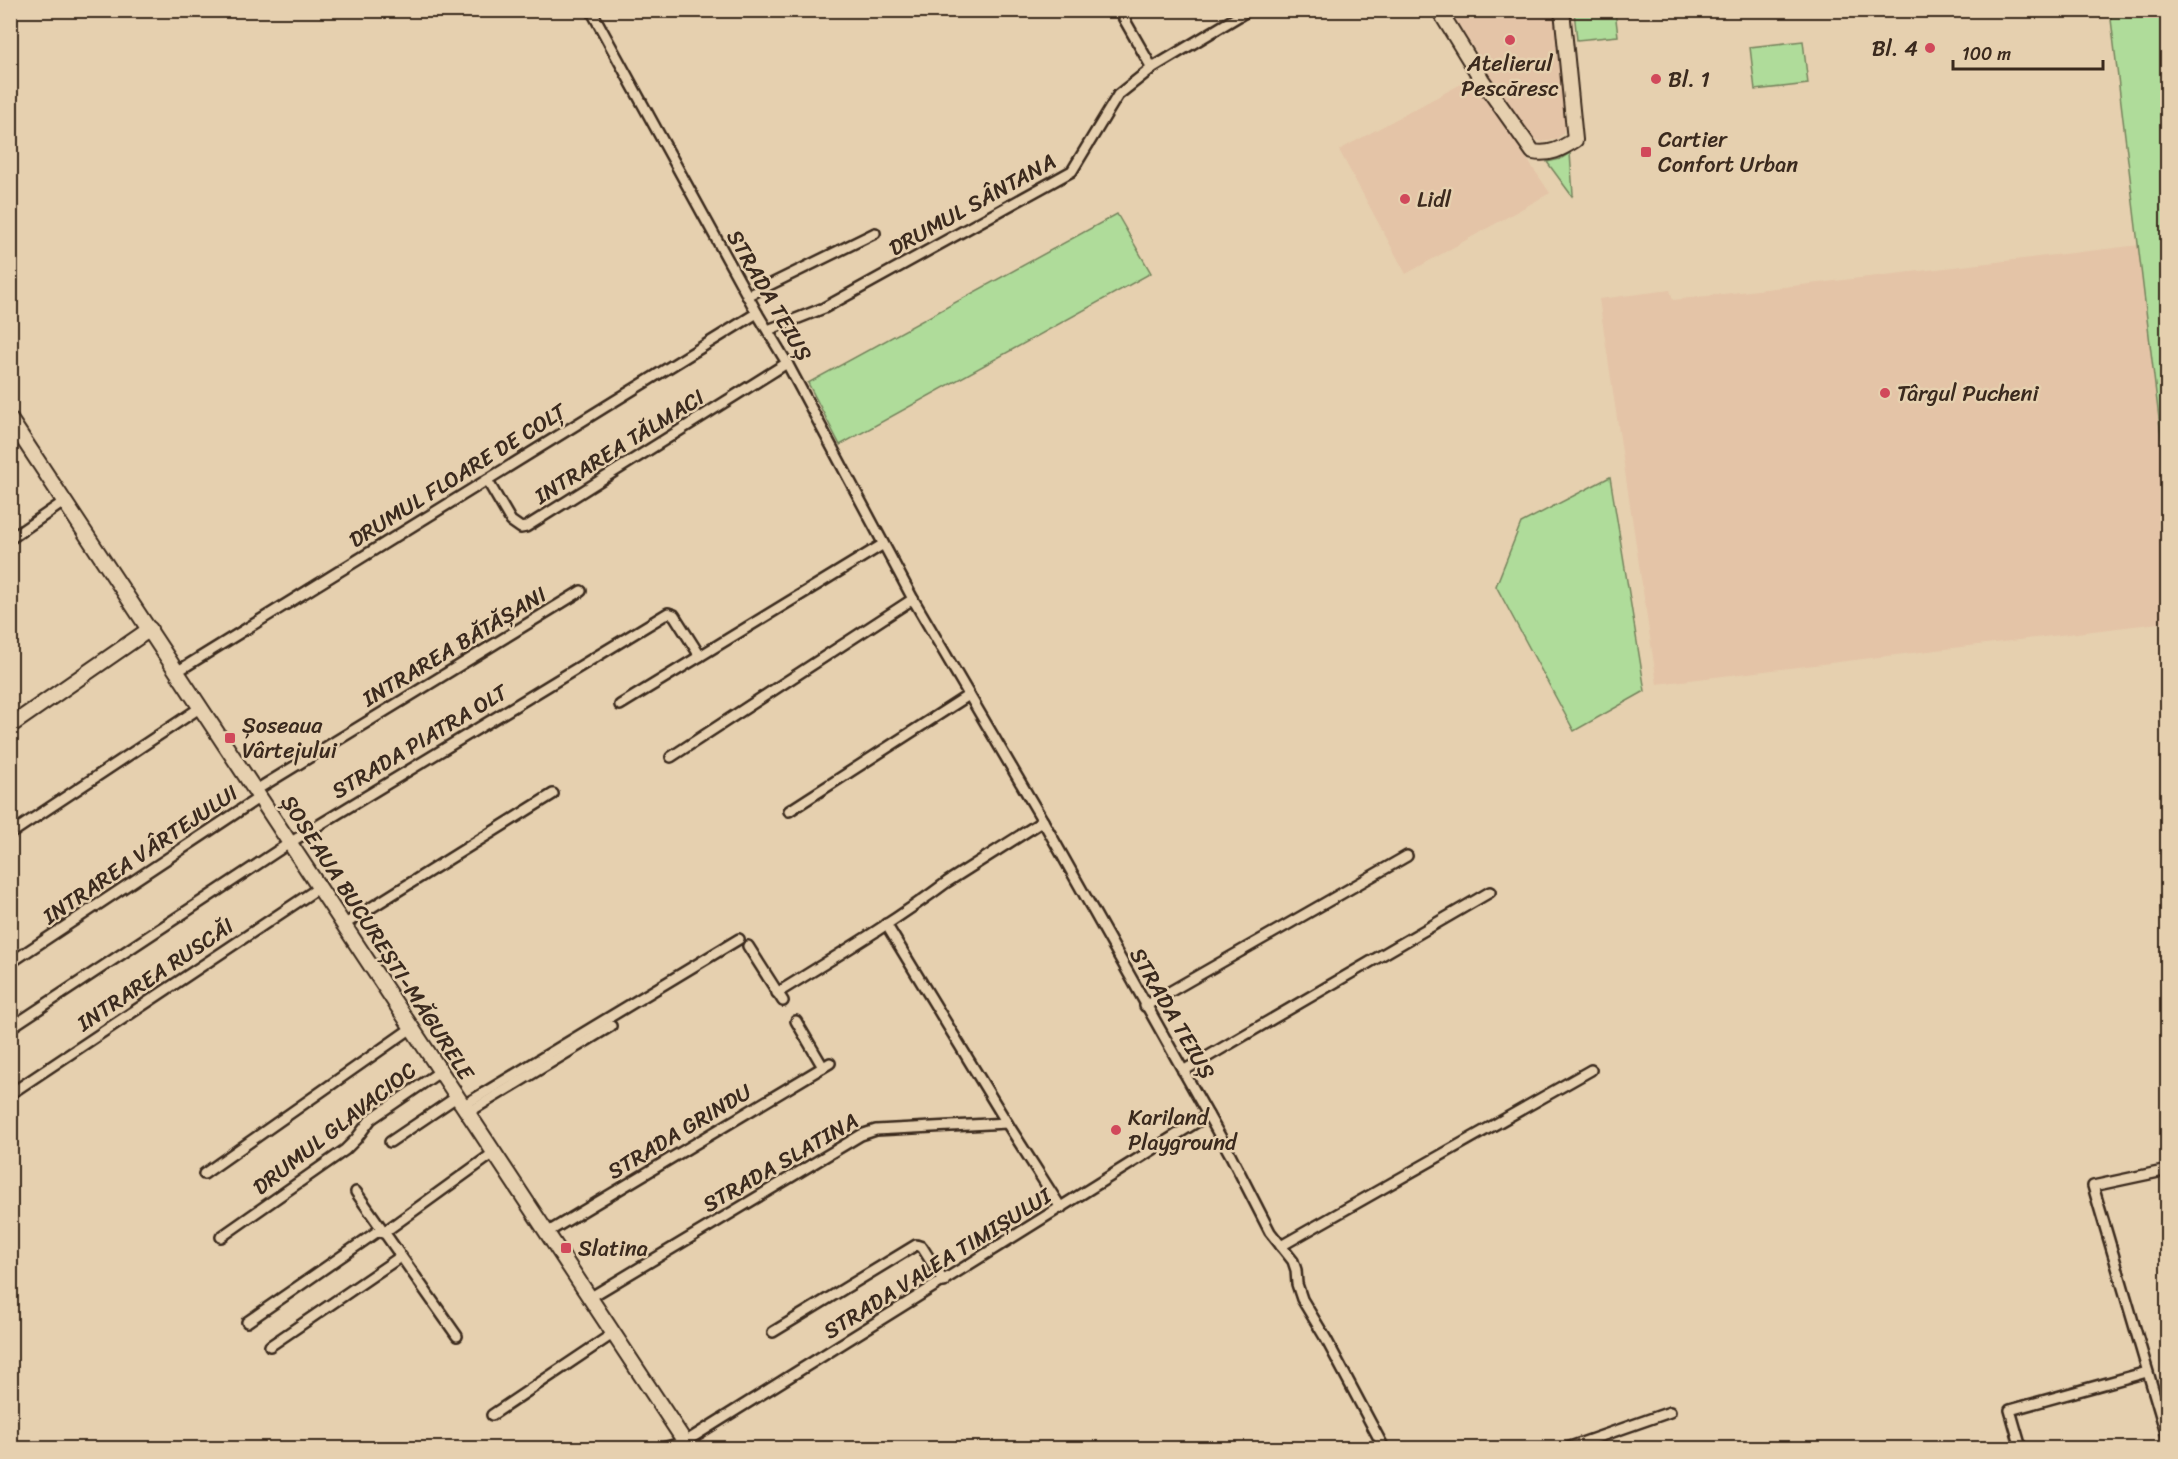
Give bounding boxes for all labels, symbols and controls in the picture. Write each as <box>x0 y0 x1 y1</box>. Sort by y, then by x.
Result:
place label: Bl. 4 <box>1872 29 1918 68</box>
marker: Atelierul Pescăresc <box>1503 33 1517 47</box>
scale bar <box>1953 33 2103 71</box>
text: 100 m <box>1962 38 2011 70</box>
marker: Bl. 4 <box>1923 41 1937 55</box>
place label: Atelierul Pescăresc <box>1461 44 1559 108</box>
place label: Bl. 1 <box>1668 60 1710 99</box>
marker: Bl. 1 <box>1649 72 1663 86</box>
place label: Cartier Confort Urban <box>1658 120 1798 184</box>
street label: DRUMUL SÂNTANA <box>881 142 1063 267</box>
marker: Cartier Confort Urban <box>1639 145 1653 159</box>
place label: Lidl <box>1417 180 1452 219</box>
marker: Lidl <box>1398 192 1412 206</box>
street label: STRADA TEIUȘ <box>716 222 823 369</box>
place label: Târgul Pucheni <box>1897 374 2039 413</box>
street label: INTRAREA TĂLMACI <box>525 378 713 515</box>
marker: Târgul Pucheni <box>1878 386 1892 400</box>
street label: DRUMUL FLOARE DE COLȚ <box>341 391 575 558</box>
street label: INTRAREA BĂTĂȘANI <box>353 575 555 718</box>
street label: STRADA PIATRA OLT <box>324 673 516 810</box>
place label: Șoseaua Vârtejului <box>242 706 338 770</box>
marker: Șoseaua Vârtejului <box>223 731 237 745</box>
street label: INTRAREA VÂRTEJULUI <box>33 774 247 935</box>
street label: ȘOSEAUA BUCUREȘTI-MĂGURELE <box>270 787 486 1089</box>
street label: INTRAREA RUSCĂI <box>68 907 242 1042</box>
street label: STRADA TEIUȘ <box>1119 940 1226 1087</box>
street label: DRUMUL GLAVACIOC <box>244 1052 425 1205</box>
street label: STRADA GRINDU <box>599 1073 759 1190</box>
place label: Kariland Playground <box>1128 1098 1238 1162</box>
street label: STRADA SLATINA <box>695 1102 866 1223</box>
marker: Kariland Playground <box>1109 1123 1123 1137</box>
street label: STRADA VALEA TIMIȘULUI <box>815 1176 1060 1350</box>
place label: Slatina <box>578 1229 648 1268</box>
marker: Slatina <box>559 1241 573 1255</box>

